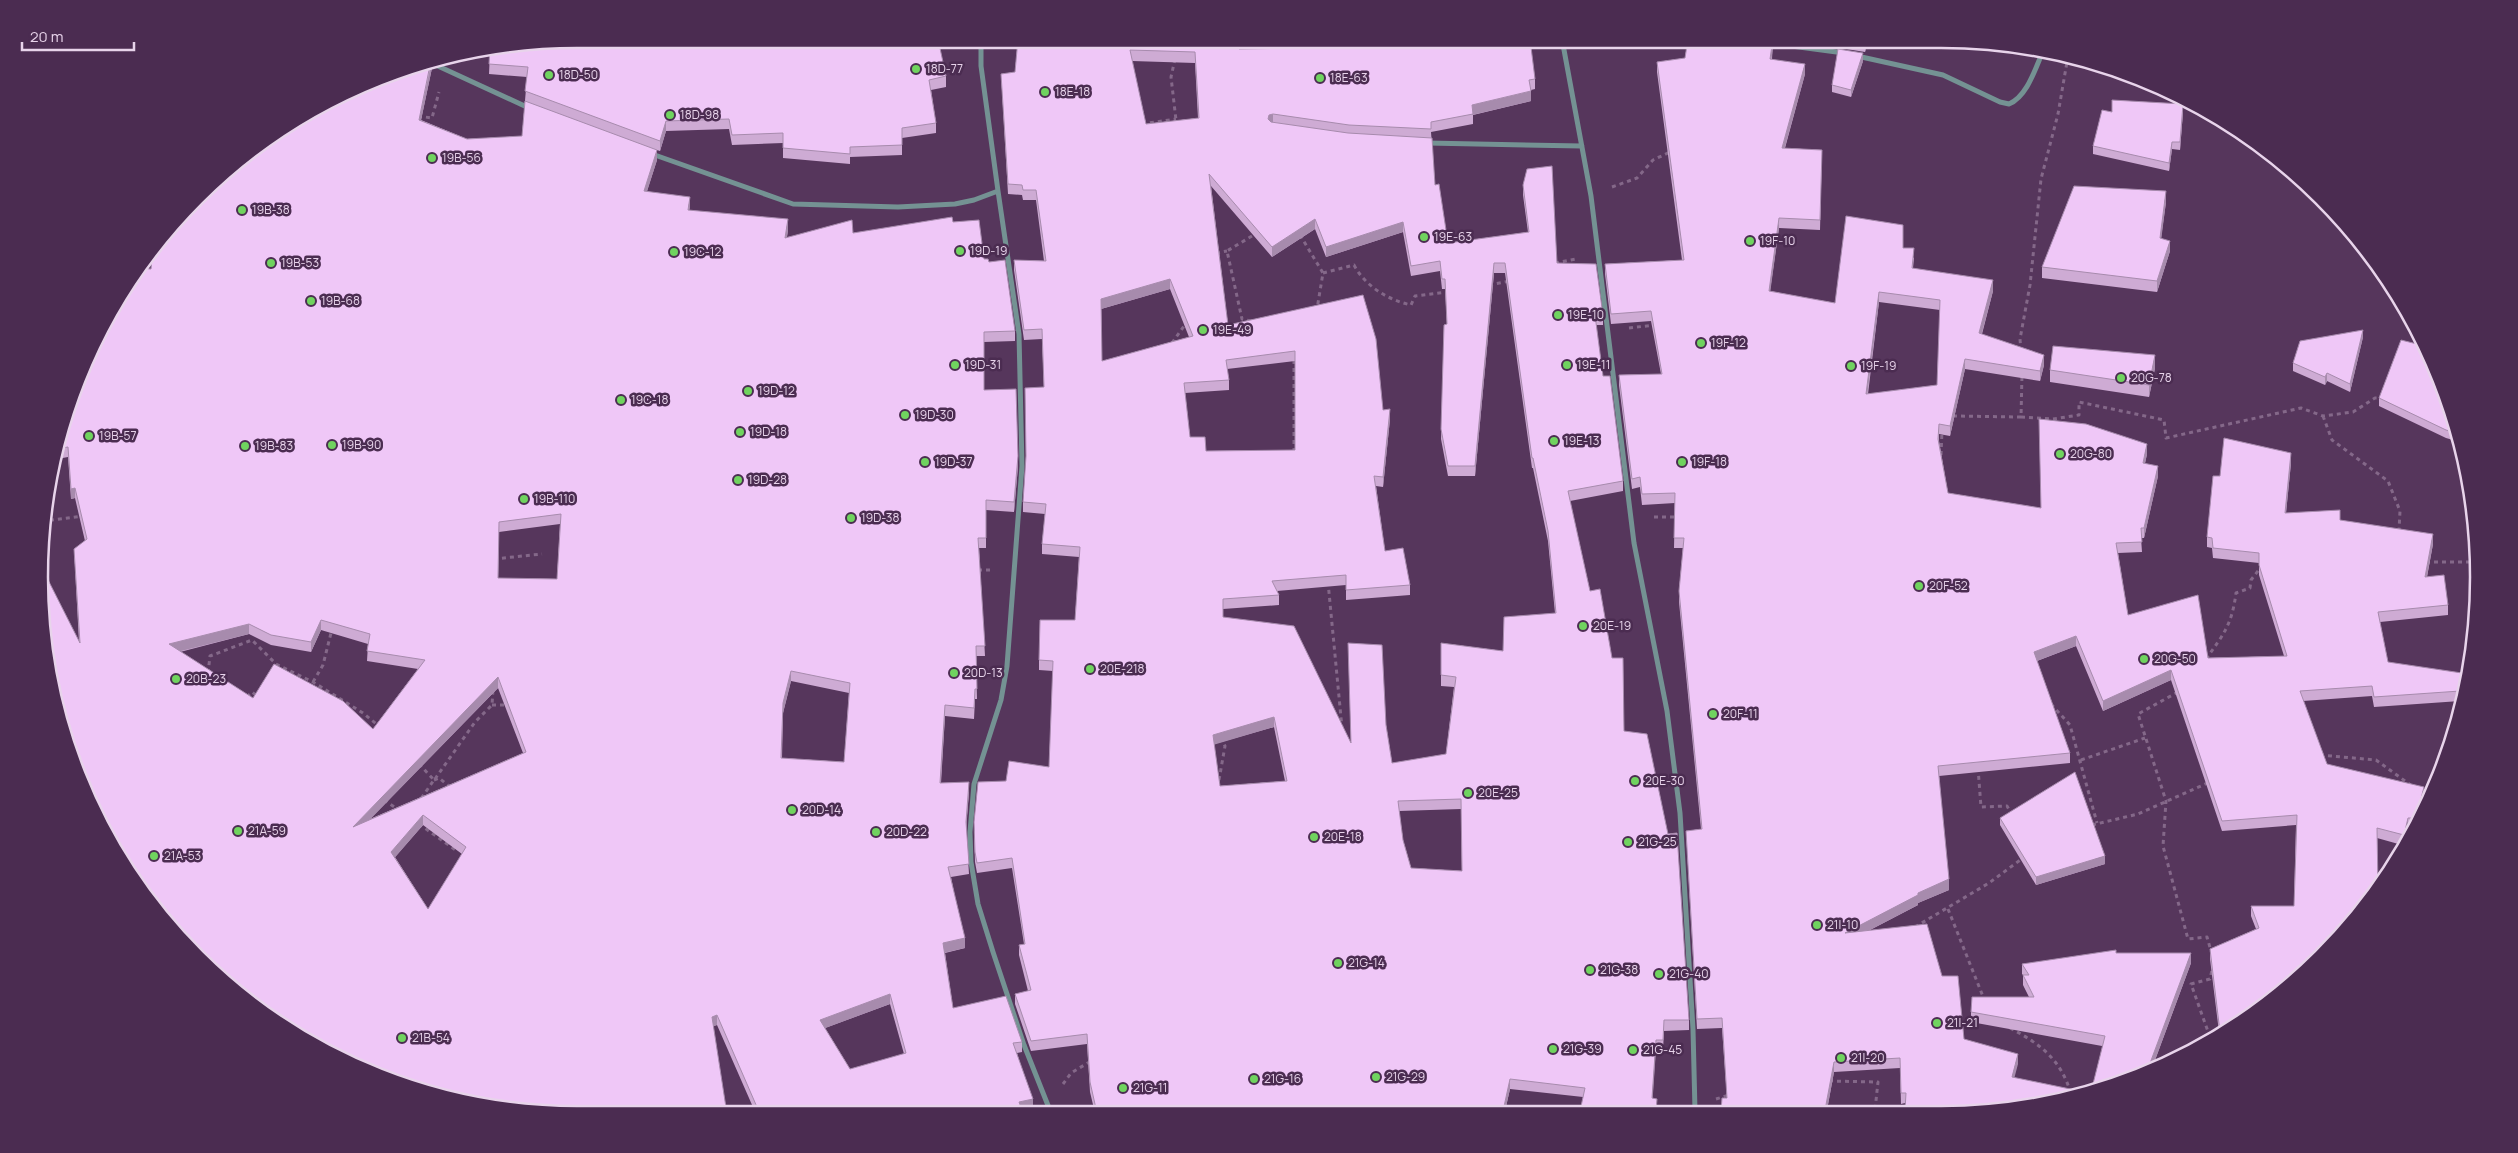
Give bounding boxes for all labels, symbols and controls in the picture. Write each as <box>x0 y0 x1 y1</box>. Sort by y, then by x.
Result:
scale bar <box>22 20 135 52</box>
text: 20 m <box>30 26 63 47</box>
place label: 18D-77 <box>926 60 963 77</box>
marker: 18D-77 <box>910 63 922 75</box>
place label: 18D-50 <box>559 66 598 83</box>
marker: 18D-50 <box>543 69 555 81</box>
place label: 18E-63 <box>1330 69 1368 86</box>
marker: 18E-63 <box>1314 72 1326 84</box>
place label: 18E-18 <box>1055 83 1090 100</box>
marker: 18E-18 <box>1039 86 1051 98</box>
place label: 18D-98 <box>680 106 719 123</box>
marker: 18D-98 <box>664 109 676 121</box>
place label: 19B-56 <box>442 149 481 166</box>
marker: 19B-56 <box>426 152 438 164</box>
place label: 19B-38 <box>252 201 290 218</box>
marker: 19B-38 <box>236 204 248 216</box>
place label: 19E-63 <box>1434 228 1472 245</box>
marker: 19E-63 <box>1418 231 1430 243</box>
place label: 19F-10 <box>1760 232 1795 249</box>
marker: 19F-10 <box>1744 235 1756 247</box>
place label: 19D-19 <box>970 242 1007 259</box>
place label: 19C-12 <box>684 243 721 260</box>
marker: 19D-19 <box>954 245 966 257</box>
marker: 19C-12 <box>668 246 680 258</box>
place label: 19B-53 <box>281 254 319 271</box>
marker: 19B-53 <box>265 257 277 269</box>
place label: 19B-68 <box>321 292 360 309</box>
marker: 19B-68 <box>305 295 317 307</box>
place label: 19E-10 <box>1568 306 1604 323</box>
marker: 19E-10 <box>1552 309 1564 321</box>
place label: 19E-49 <box>1213 321 1252 338</box>
marker: 19E-49 <box>1197 324 1209 336</box>
place label: 19F-12 <box>1711 334 1746 351</box>
marker: 19F-12 <box>1695 337 1707 349</box>
place label: 19D-31 <box>965 356 1001 373</box>
place label: 19E-11 <box>1577 356 1610 373</box>
place label: 19F-19 <box>1861 357 1896 374</box>
marker: 19D-31 <box>949 359 961 371</box>
marker: 19E-11 <box>1561 359 1573 371</box>
marker: 19F-19 <box>1845 360 1857 372</box>
place label: 20G-78 <box>2131 369 2172 386</box>
marker: 20G-78 <box>2115 372 2127 384</box>
place label: 19D-12 <box>758 382 795 399</box>
marker: 19D-12 <box>742 385 754 397</box>
place label: 19C-18 <box>631 391 668 408</box>
marker: 19C-18 <box>615 394 627 406</box>
place label: 19D-30 <box>915 406 954 423</box>
marker: 19D-30 <box>899 409 911 421</box>
place label: 19D-18 <box>750 423 787 440</box>
marker: 19D-18 <box>734 426 746 438</box>
place label: 19B-57 <box>99 427 136 444</box>
marker: 19B-57 <box>83 430 95 442</box>
place label: 19E-13 <box>1564 432 1599 449</box>
marker: 19E-13 <box>1548 435 1560 447</box>
place label: 19B-90 <box>342 436 381 453</box>
place label: 19B-83 <box>255 437 293 454</box>
marker: 19B-90 <box>326 439 338 451</box>
marker: 19B-83 <box>239 440 251 452</box>
place label: 20G-80 <box>2070 445 2112 462</box>
marker: 20G-80 <box>2054 448 2066 460</box>
place label: 19D-37 <box>935 453 972 470</box>
place label: 19F-18 <box>1692 453 1727 470</box>
marker: 19D-37 <box>919 456 931 468</box>
marker: 19F-18 <box>1676 456 1688 468</box>
place label: 19D-28 <box>748 471 787 488</box>
marker: 19D-28 <box>732 474 744 486</box>
place label: 19B-110 <box>534 490 575 507</box>
marker: 19B-110 <box>518 493 530 505</box>
place label: 19D-38 <box>861 509 899 526</box>
marker: 19D-38 <box>845 512 857 524</box>
place label: 20F-52 <box>1929 577 1968 594</box>
marker: 20F-52 <box>1913 580 1925 592</box>
place label: 20E-19 <box>1593 617 1631 634</box>
marker: 20E-19 <box>1577 620 1589 632</box>
place label: 20G-50 <box>2154 650 2196 667</box>
marker: 20G-50 <box>2138 653 2150 665</box>
place label: 20E-218 <box>1100 660 1145 677</box>
marker: 20E-218 <box>1084 663 1096 675</box>
place label: 20D-13 <box>964 664 1003 681</box>
marker: 20D-13 <box>948 667 960 679</box>
place label: 20B-23 <box>186 670 226 687</box>
marker: 20B-23 <box>170 673 182 685</box>
place label: 20F-11 <box>1723 705 1758 722</box>
marker: 20F-11 <box>1707 708 1719 720</box>
place label: 20E-30 <box>1645 772 1685 789</box>
marker: 20E-30 <box>1629 775 1641 787</box>
place label: 20E-25 <box>1478 784 1518 801</box>
marker: 20E-25 <box>1462 787 1474 799</box>
place label: 20D-14 <box>802 801 841 818</box>
marker: 20D-14 <box>786 804 798 816</box>
place label: 21A-59 <box>248 822 286 839</box>
place label: 20D-22 <box>886 823 927 840</box>
marker: 21A-59 <box>232 825 244 837</box>
marker: 20D-22 <box>870 826 882 838</box>
place label: 20E-18 <box>1324 828 1362 845</box>
marker: 20E-18 <box>1308 831 1320 843</box>
place label: 21G-25 <box>1638 833 1677 850</box>
marker: 21G-25 <box>1622 836 1634 848</box>
place label: 21A-53 <box>164 847 201 864</box>
marker: 21A-53 <box>148 850 160 862</box>
place label: 21I-10 <box>1827 916 1858 933</box>
marker: 21I-10 <box>1811 919 1823 931</box>
place label: 21G-14 <box>1348 954 1385 971</box>
marker: 21G-14 <box>1332 957 1344 969</box>
place label: 21G-38 <box>1600 961 1638 978</box>
marker: 21G-38 <box>1584 964 1596 976</box>
place label: 21G-40 <box>1669 965 1709 982</box>
marker: 21G-40 <box>1653 968 1665 980</box>
place label: 21I-21 <box>1947 1014 1978 1031</box>
marker: 21I-21 <box>1931 1017 1943 1029</box>
place label: 21B-54 <box>412 1029 450 1046</box>
marker: 21B-54 <box>396 1032 408 1044</box>
place label: 21G-39 <box>1563 1040 1602 1057</box>
place label: 21G-45 <box>1643 1041 1682 1058</box>
marker: 21G-39 <box>1547 1043 1559 1055</box>
marker: 21G-45 <box>1627 1044 1639 1056</box>
place label: 21I-20 <box>1851 1049 1885 1066</box>
marker: 21I-20 <box>1835 1052 1847 1064</box>
place label: 21G-29 <box>1386 1068 1425 1085</box>
place label: 21G-16 <box>1264 1070 1301 1087</box>
marker: 21G-29 <box>1370 1071 1382 1083</box>
marker: 21G-16 <box>1248 1073 1260 1085</box>
place label: 21G-11 <box>1133 1079 1167 1096</box>
marker: 21G-11 <box>1117 1082 1129 1094</box>

